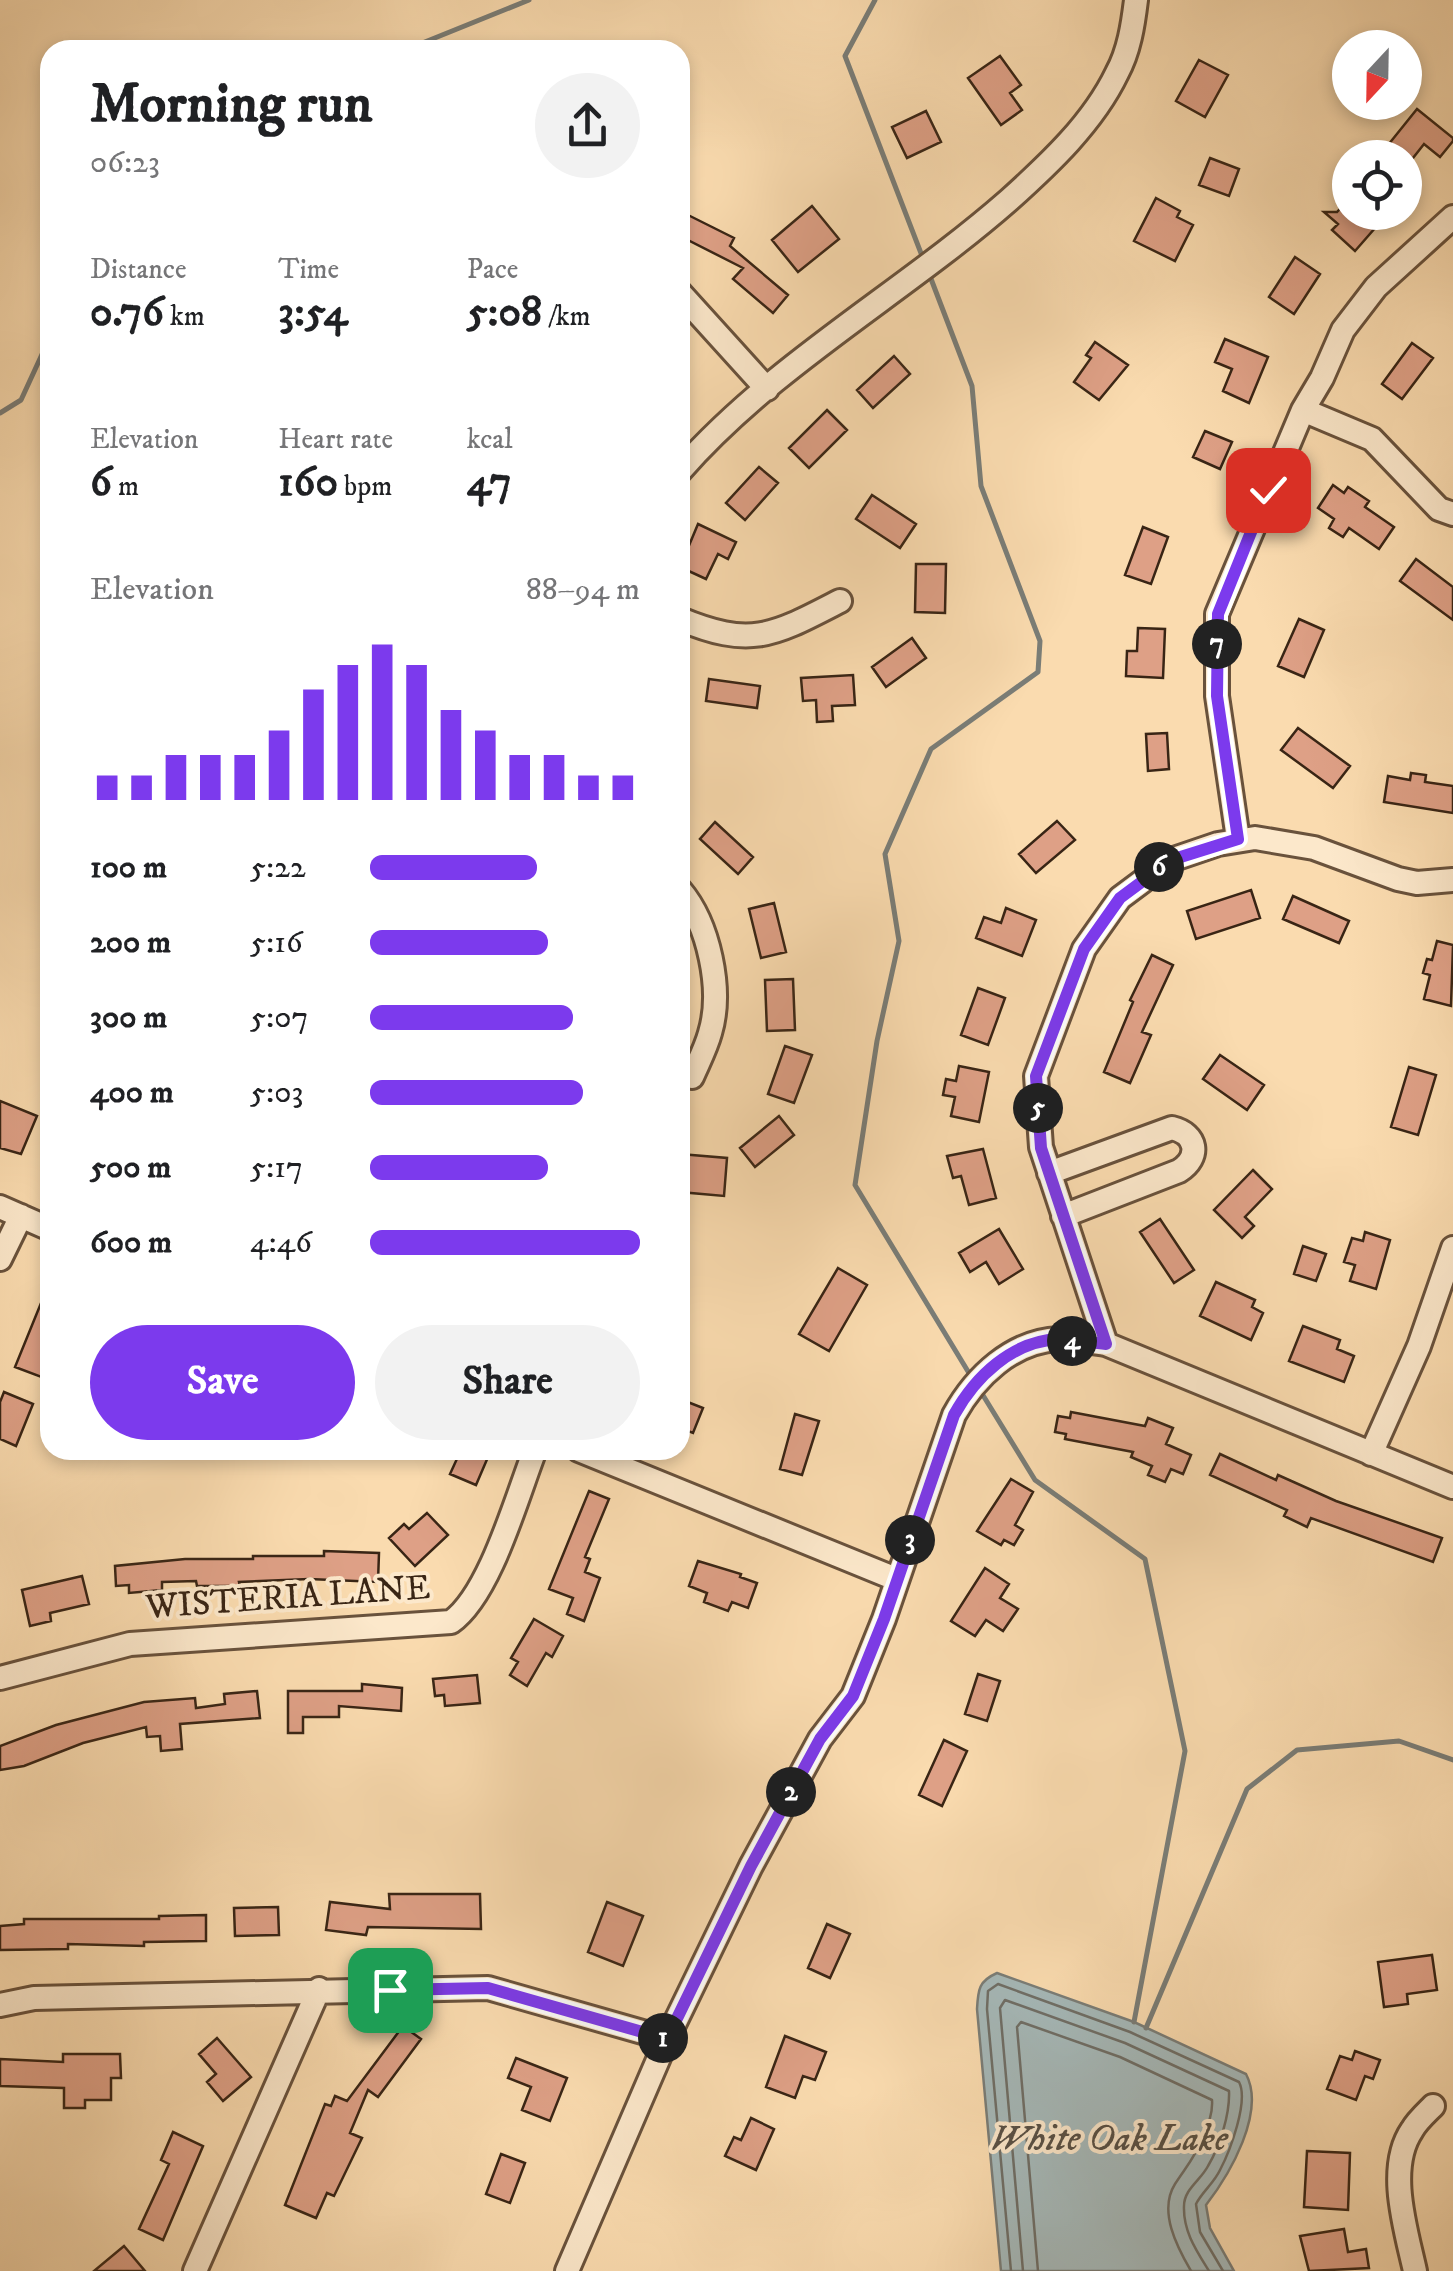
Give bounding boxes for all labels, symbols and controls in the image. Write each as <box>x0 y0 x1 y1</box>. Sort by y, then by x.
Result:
north arrow <box>1332 30 1422 120</box>
map controls <box>1332 30 1422 230</box>
text: Morning run <box>90 71 372 140</box>
button: share <box>535 73 640 178</box>
button: locate <box>1332 140 1422 230</box>
text: 06:23 <box>90 143 160 183</box>
text: Distance <box>90 252 186 287</box>
text: Time <box>278 252 339 287</box>
text: Pace <box>467 252 518 287</box>
text: 0.76 <box>90 287 164 339</box>
text: 3:54 <box>278 287 348 339</box>
text: 5:08 <box>467 287 542 339</box>
text: km <box>164 299 205 334</box>
text: /km <box>542 299 591 334</box>
text: Elevation <box>90 422 198 457</box>
text: Heart rate <box>278 422 393 457</box>
text: kcal <box>467 422 513 457</box>
pin <box>1226 448 1311 533</box>
text: 6 <box>90 457 112 509</box>
text: 160 <box>278 457 338 509</box>
text: 47 <box>467 457 512 509</box>
icon: check <box>1241 463 1296 518</box>
text: m <box>112 469 139 504</box>
text: bpm <box>338 469 392 504</box>
text: Elevation <box>90 570 214 610</box>
text: 88–94 m <box>526 570 640 610</box>
pin: 7 <box>1192 619 1242 669</box>
text: 7 <box>1210 626 1224 661</box>
pin: 6 <box>1134 842 1184 892</box>
text: 100 m <box>90 848 167 888</box>
text: 5:22 <box>250 848 306 888</box>
text: 6 <box>1152 849 1166 884</box>
text: 200 m <box>90 923 171 963</box>
text: 5:16 <box>250 923 303 963</box>
text: 300 m <box>90 998 167 1038</box>
text: 5:07 <box>250 998 308 1038</box>
text: 400 m <box>90 1073 174 1113</box>
text: 5:03 <box>250 1073 303 1113</box>
pin: 5 <box>1013 1083 1063 1133</box>
text: 5 <box>1031 1090 1045 1125</box>
text: 500 m <box>90 1148 171 1188</box>
text: 5:17 <box>250 1148 303 1188</box>
text: 600 m <box>90 1223 172 1263</box>
text: 4:46 <box>250 1223 312 1263</box>
pin: 4 <box>1047 1316 1097 1366</box>
text: 4 <box>1064 1323 1080 1358</box>
button: Save <box>90 1325 355 1440</box>
button: Share <box>375 1325 640 1440</box>
pin: 3 <box>885 1515 935 1565</box>
text: 3 <box>905 1522 915 1557</box>
street label: WISTERIA LANE <box>143 1566 432 1630</box>
pin: 2 <box>766 1767 816 1817</box>
text: 2 <box>784 1774 798 1809</box>
pin <box>348 1948 433 2033</box>
icon: arrive <box>363 1963 418 2018</box>
pin: 1 <box>638 2013 688 2063</box>
text: 1 <box>658 2020 668 2055</box>
water label: White Oak Lake <box>990 2115 1229 2163</box>

